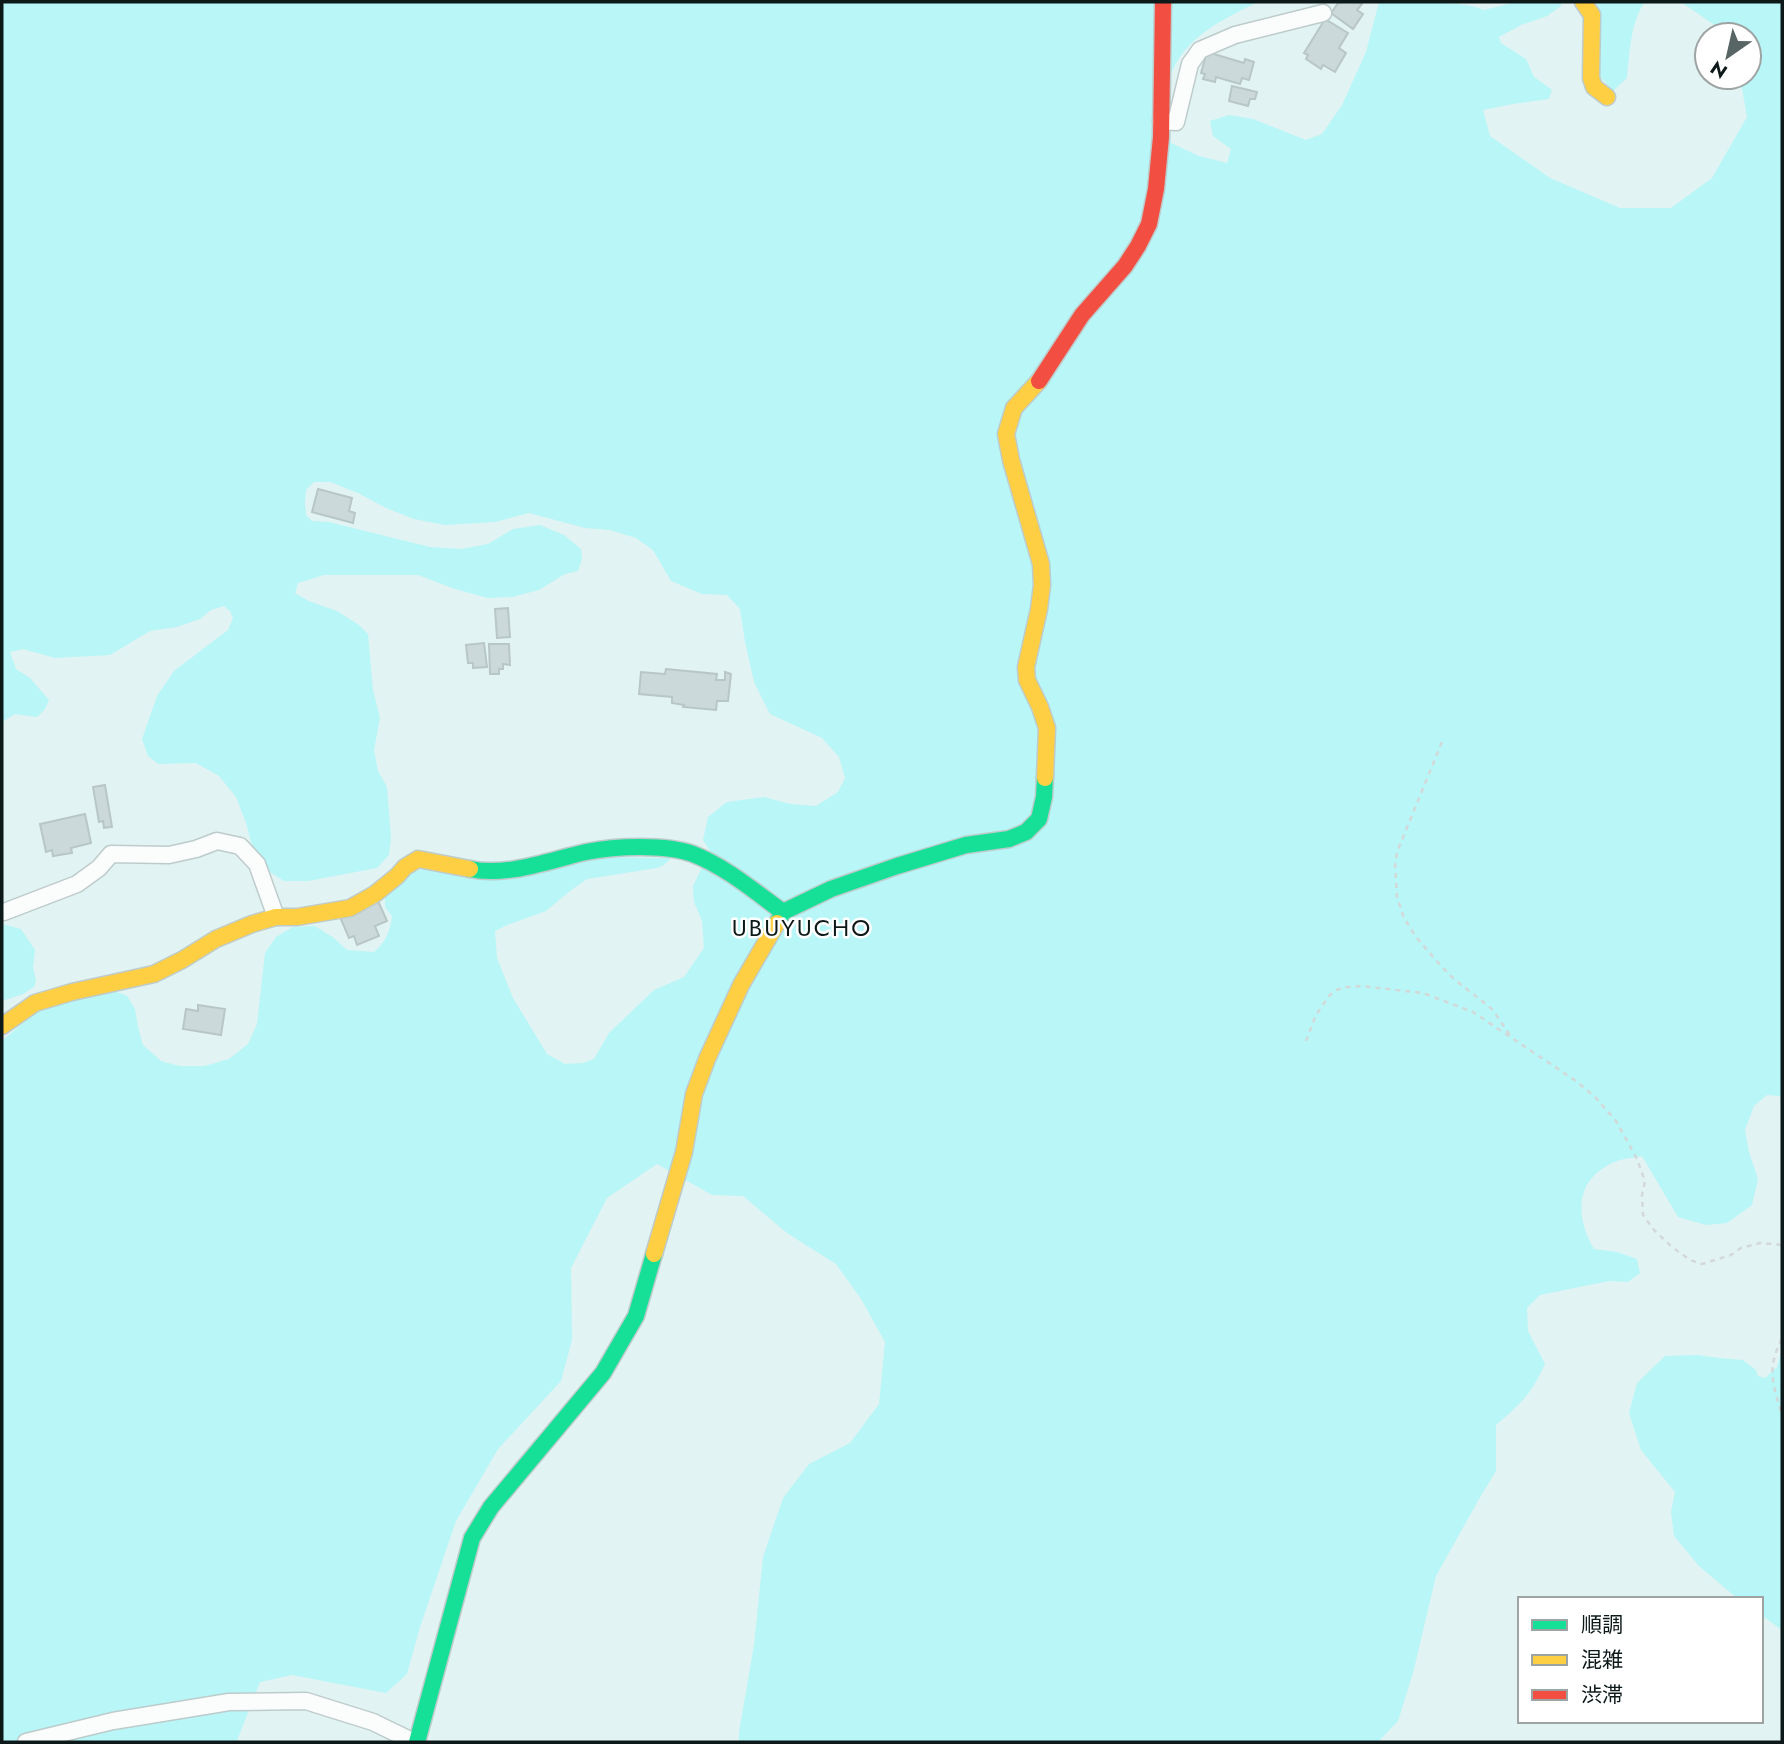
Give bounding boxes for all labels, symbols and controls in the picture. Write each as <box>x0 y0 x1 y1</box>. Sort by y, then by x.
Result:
north arrow <box>1693 21 1763 91</box>
text: N <box>1705 54 1733 85</box>
district label: UBUYUCHO <box>732 910 872 945</box>
legend <box>1518 1597 1763 1723</box>
text: 順調 <box>1581 1610 1623 1640</box>
text: 混雑 <box>1581 1645 1623 1675</box>
text: 渋滞 <box>1581 1680 1623 1710</box>

